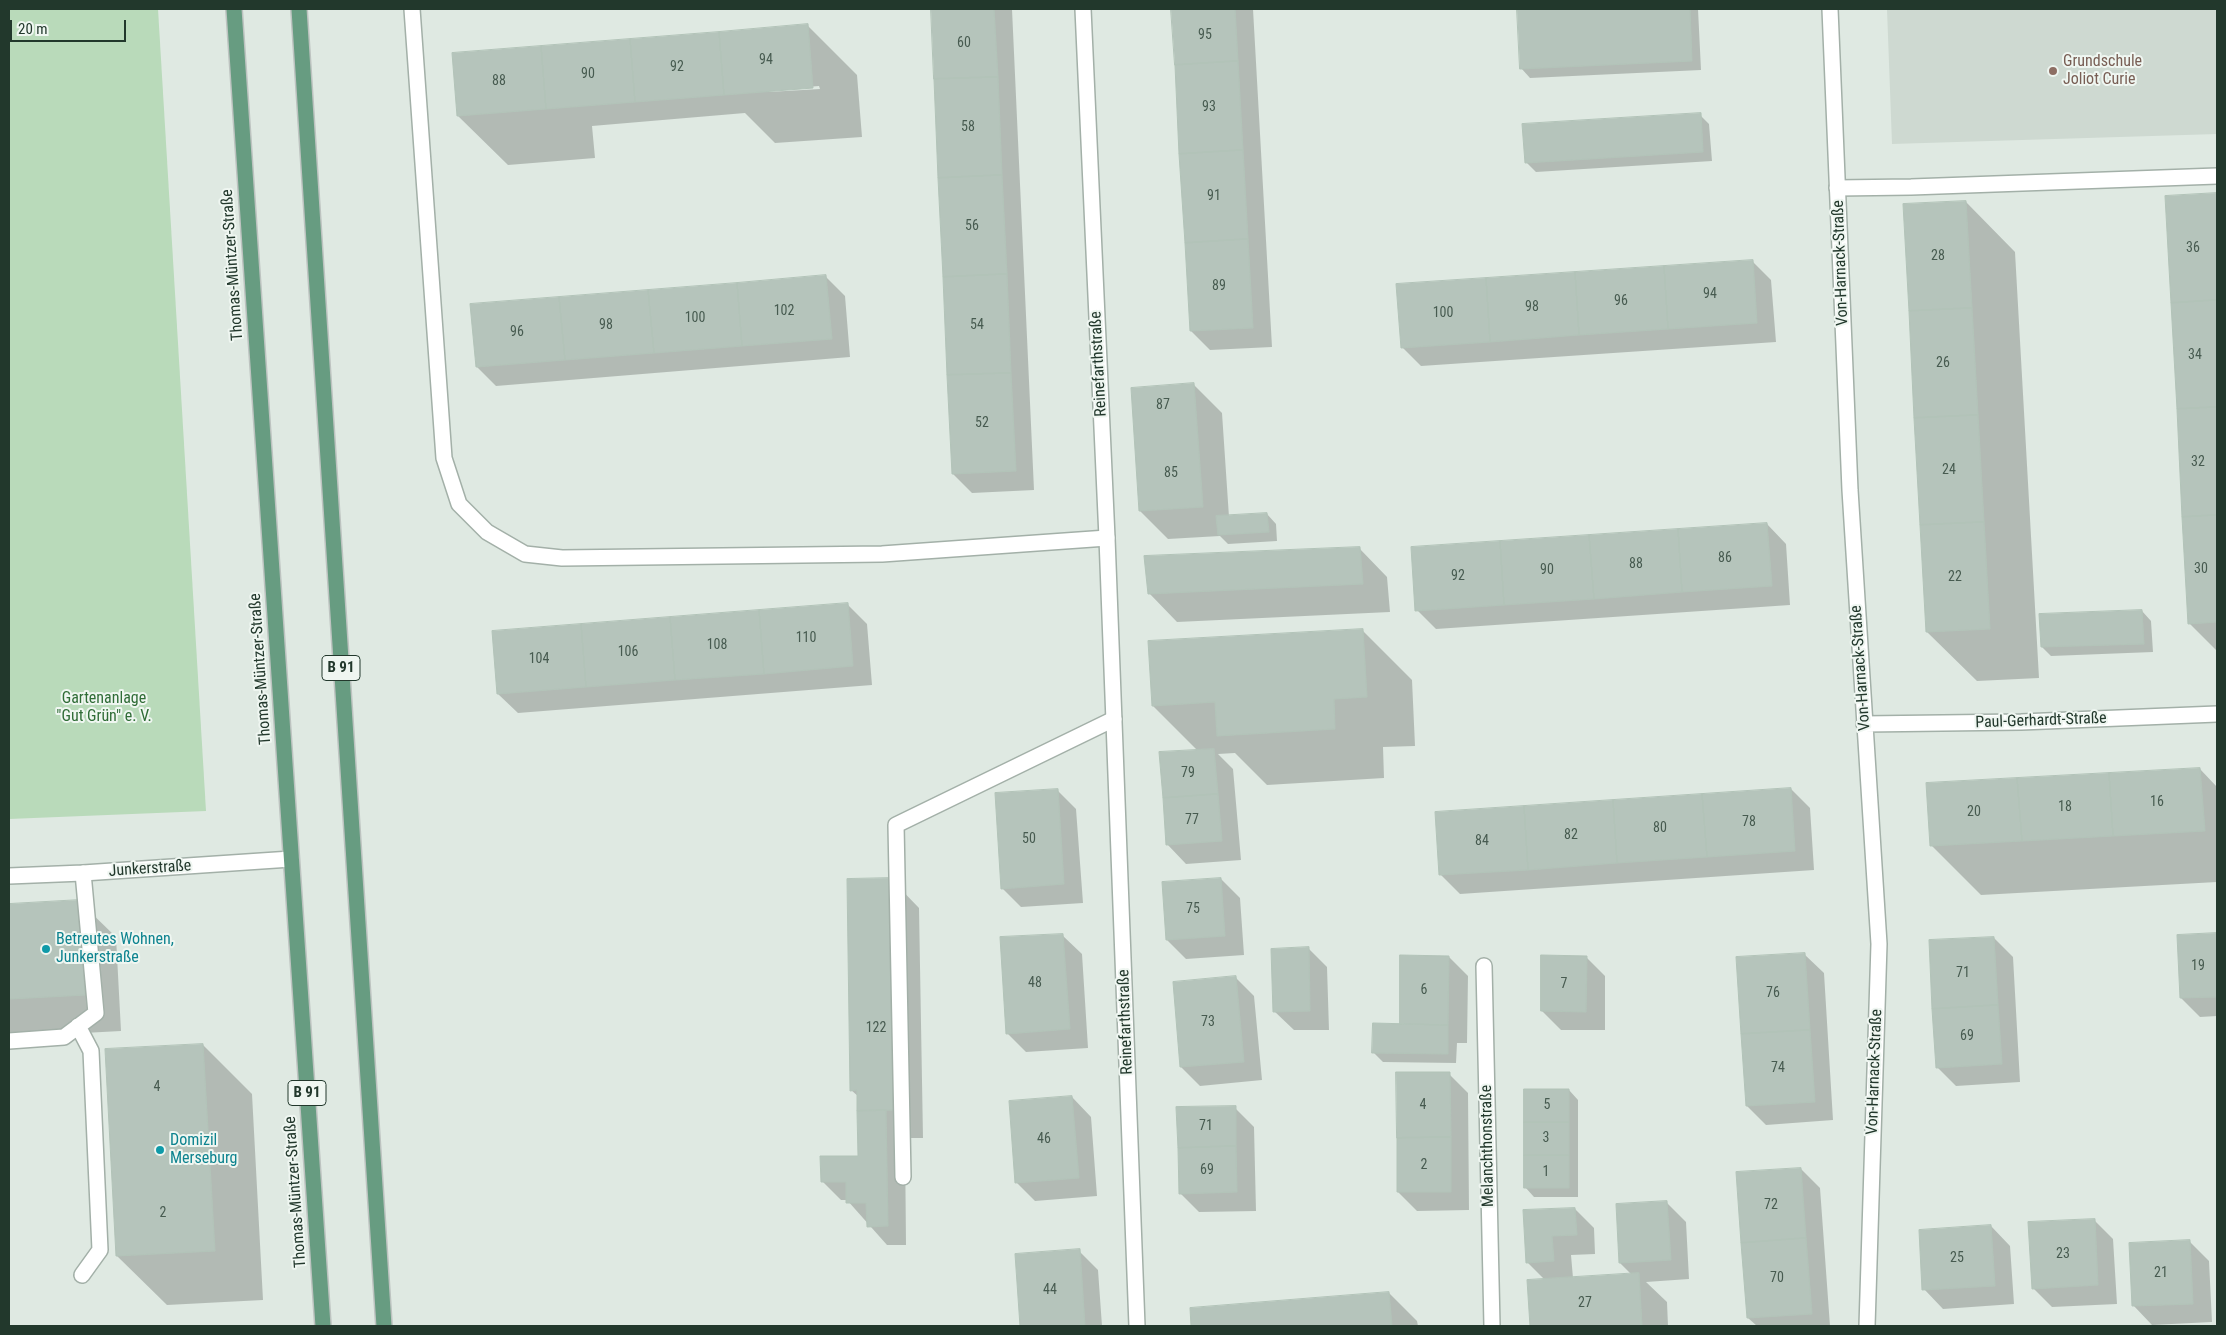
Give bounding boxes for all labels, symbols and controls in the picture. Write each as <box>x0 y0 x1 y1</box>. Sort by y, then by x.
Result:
scale bar <box>12 10 129 42</box>
text: 20 m <box>18 20 48 38</box>
house number: 95 <box>1198 27 1212 43</box>
house number: 60 <box>957 35 971 51</box>
house number: 94 <box>759 52 773 68</box>
place label: Grundschule Joliot Curie <box>2063 52 2142 90</box>
house number: 92 <box>670 59 684 75</box>
marker: Grundschule Joliot Curie <box>2047 65 2059 77</box>
house number: 90 <box>581 66 595 82</box>
house number: 88 <box>492 73 506 89</box>
house number: 93 <box>1202 99 1216 115</box>
house number: 58 <box>961 119 975 135</box>
house number: 91 <box>1207 188 1221 204</box>
street label: Thomas-Müntzer-Straße <box>218 189 248 341</box>
street label: Von-Harnack-Straße <box>1829 200 1853 326</box>
house number: 56 <box>965 218 979 234</box>
house number: 36 <box>2186 240 2200 256</box>
house number: 28 <box>1931 248 1945 264</box>
house number: 89 <box>1212 278 1226 294</box>
house number: 94 <box>1703 286 1717 302</box>
house number: 96 <box>1614 293 1628 309</box>
house number: 98 <box>1525 299 1539 315</box>
house number: 102 <box>774 303 794 319</box>
house number: 100 <box>1433 305 1453 321</box>
house number: 100 <box>685 310 705 326</box>
street label: Reinefarthstraße <box>1087 311 1111 417</box>
house number: 98 <box>599 317 613 333</box>
house number: 54 <box>970 317 984 333</box>
house number: 96 <box>510 324 524 340</box>
house number: 34 <box>2188 347 2202 363</box>
house number: 26 <box>1936 355 1950 371</box>
house number: 87 <box>1156 397 1170 413</box>
house number: 52 <box>975 415 989 431</box>
house number: 32 <box>2191 454 2205 470</box>
house number: 24 <box>1942 462 1956 478</box>
house number: 85 <box>1164 465 1178 481</box>
house number: 86 <box>1718 550 1732 566</box>
house number: 88 <box>1629 556 1643 572</box>
house number: 30 <box>2194 561 2208 577</box>
house number: 90 <box>1540 562 1554 578</box>
house number: 92 <box>1451 568 1465 584</box>
house number: 22 <box>1948 569 1962 585</box>
street label: Thomas-Müntzer-Straße <box>246 593 276 745</box>
street label: Von-Harnack-Straße <box>1847 605 1875 731</box>
house number: 110 <box>796 630 816 646</box>
house number: 108 <box>707 637 727 653</box>
house number: 106 <box>618 644 638 660</box>
house number: 104 <box>529 651 549 667</box>
road number: B 91 <box>322 656 360 680</box>
park label: Gartenanlage "Gut Grün" e. V. <box>56 689 152 727</box>
street label: Paul-Gerhardt-Straße <box>1975 709 2107 733</box>
house number: 79 <box>1181 765 1195 781</box>
house number: 16 <box>2150 794 2164 810</box>
house number: 18 <box>2058 799 2072 815</box>
house number: 20 <box>1967 804 1981 820</box>
house number: 77 <box>1185 812 1199 828</box>
house number: 78 <box>1742 814 1756 830</box>
house number: 80 <box>1653 820 1667 836</box>
house number: 82 <box>1564 827 1578 843</box>
house number: 50 <box>1022 831 1036 847</box>
house number: 84 <box>1475 833 1489 849</box>
street label: Junkerstraße <box>108 857 192 881</box>
house number: 75 <box>1186 901 1200 917</box>
place label: Betreutes Wohnen, Junkerstraße <box>56 930 174 968</box>
marker: Betreutes Wohnen, Junkerstraße <box>40 943 52 955</box>
house number: 19 <box>2191 958 2205 974</box>
house number: 71 <box>1956 965 1970 981</box>
street label: Reinefarthstraße <box>1115 969 1137 1075</box>
house number: 48 <box>1028 975 1042 991</box>
house number: 7 <box>1561 976 1567 992</box>
house number: 6 <box>1421 982 1427 998</box>
house number: 76 <box>1766 985 1780 1001</box>
street label: Von-Harnack-Straße <box>1863 1009 1887 1135</box>
house number: 73 <box>1201 1014 1215 1030</box>
house number: 122 <box>866 1020 886 1036</box>
house number: 69 <box>1960 1028 1974 1044</box>
house number: 74 <box>1771 1060 1785 1076</box>
house number: 4 <box>154 1079 160 1095</box>
road number: B 91 <box>288 1080 326 1106</box>
street label: Melanchthonstraße <box>1477 1085 1499 1207</box>
house number: 4 <box>1420 1097 1426 1113</box>
house number: 5 <box>1544 1097 1550 1113</box>
street label: Thomas-Müntzer-Straße <box>281 1116 311 1268</box>
house number: 71 <box>1199 1118 1213 1134</box>
house number: 3 <box>1543 1130 1549 1146</box>
place label: Domizil Merseburg <box>170 1131 238 1169</box>
house number: 46 <box>1037 1131 1051 1147</box>
marker: Domizil Merseburg <box>154 1144 166 1156</box>
house number: 2 <box>1421 1157 1427 1173</box>
house number: 69 <box>1200 1162 1214 1178</box>
house number: 1 <box>1543 1164 1549 1180</box>
house number: 72 <box>1764 1197 1778 1213</box>
house number: 2 <box>160 1205 166 1221</box>
house number: 23 <box>2056 1246 2070 1262</box>
house number: 25 <box>1950 1250 1964 1266</box>
house number: 21 <box>2154 1265 2168 1281</box>
house number: 70 <box>1770 1270 1784 1286</box>
house number: 44 <box>1043 1282 1057 1298</box>
house number: 27 <box>1578 1295 1592 1311</box>

